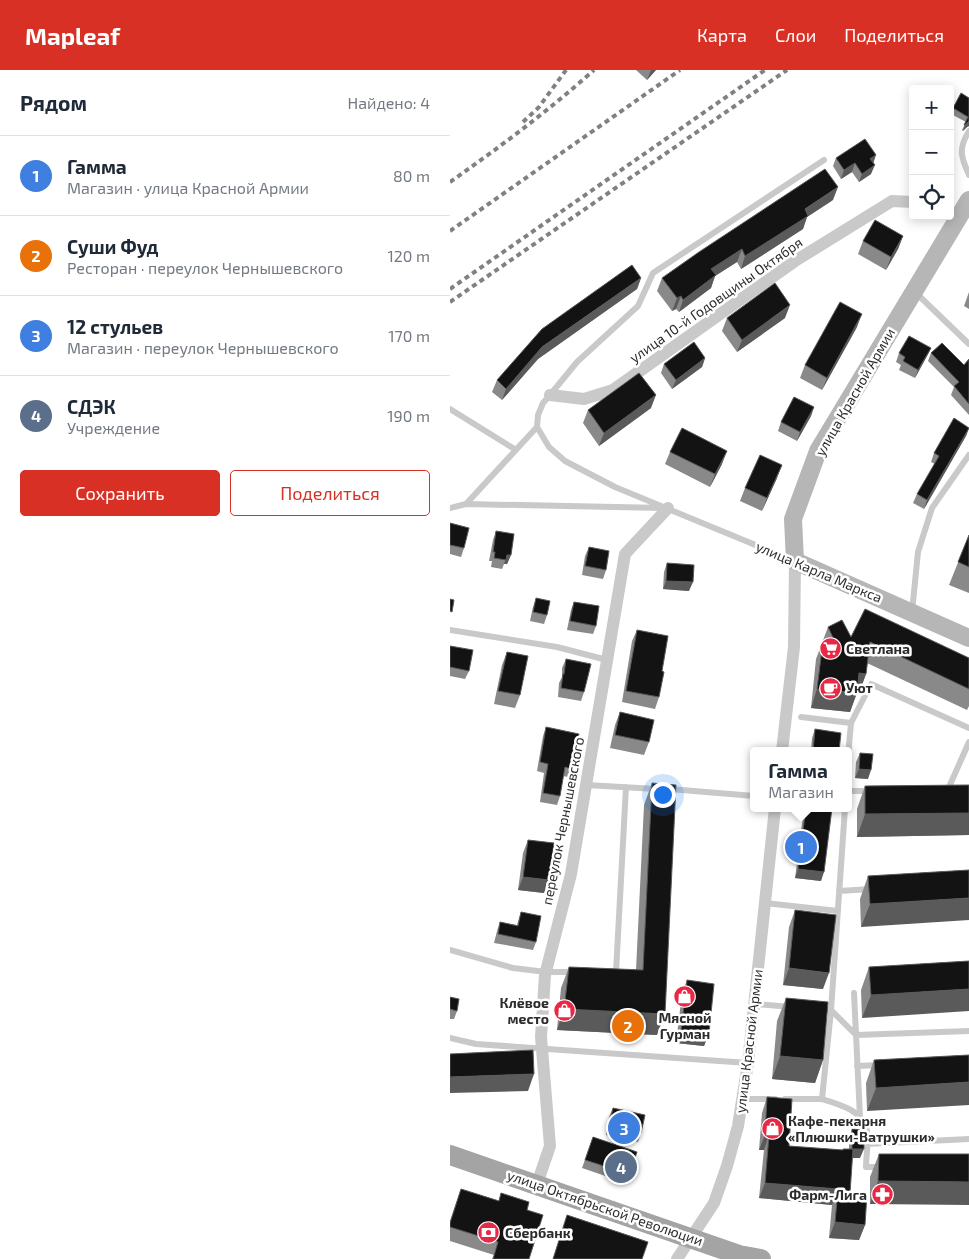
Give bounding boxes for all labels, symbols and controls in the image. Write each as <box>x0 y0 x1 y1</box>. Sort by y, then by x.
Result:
text: Mapleaf <box>25 21 120 50</box>
text: Карта <box>697 24 747 46</box>
text: Слои <box>775 24 816 46</box>
text: Поделиться <box>844 24 944 46</box>
map controls <box>909 85 954 220</box>
button: + <box>909 85 954 130</box>
text: Рядом <box>20 90 87 115</box>
text: Найдено: 4 <box>347 93 430 112</box>
button: − <box>909 130 954 175</box>
text: Гамма <box>67 155 127 178</box>
text: 1 <box>33 166 39 185</box>
text: 80 m <box>393 166 430 185</box>
button: locate <box>909 175 954 220</box>
text: Магазин · улица Красной Армии <box>67 178 309 197</box>
street label: улица 10-й Годовщины Октября <box>626 233 805 366</box>
text: Суши Фуд <box>67 235 159 258</box>
text: 2 <box>31 246 41 265</box>
text: 120 m <box>387 246 430 265</box>
text: Ресторан · переулок Чернышевского <box>67 258 343 277</box>
text: 12 стульев <box>67 315 163 338</box>
street label: улица Красной Армии <box>811 325 898 459</box>
text: 3 <box>31 326 41 345</box>
text: 170 m <box>388 326 430 345</box>
text: Магазин · переулок Чернышевского <box>67 338 339 357</box>
text: СДЭК <box>67 395 116 418</box>
text: 4 <box>31 406 41 425</box>
text: 190 m <box>387 406 430 425</box>
text: Учреждение <box>67 418 160 437</box>
button: Сохранить <box>20 470 220 516</box>
button: Поделиться <box>230 470 430 516</box>
street label: улица Карла Маркса <box>754 537 885 606</box>
supermarket icon: Светлана <box>818 637 842 661</box>
place label: Светлана <box>846 640 910 657</box>
cafe icon: Уют <box>818 676 842 700</box>
place label: Уют <box>846 679 873 696</box>
street label: переулок Чернышевского <box>538 735 587 906</box>
popup <box>750 747 852 812</box>
text: Гамма <box>768 759 828 782</box>
your location <box>650 782 676 808</box>
text: Магазин <box>768 782 834 801</box>
pin: 1 <box>785 828 817 866</box>
street label: улица Красной Армии <box>731 968 766 1114</box>
shop icon: Мясной Гурман <box>673 984 697 1008</box>
place label: Клёвое место <box>500 994 549 1027</box>
shop icon: Клёвое место <box>553 999 577 1023</box>
pin: 2 <box>612 1007 644 1045</box>
place label: Мясной Гурман <box>658 1009 712 1042</box>
pin: 3 <box>608 1109 640 1147</box>
place label: Кафе-пекарня «Плюшки-Ватрушки» <box>788 1112 935 1145</box>
shop icon: Кафе-пекарня «Плюшки-Ватрушки» <box>760 1117 784 1141</box>
pin: 4 <box>605 1148 637 1186</box>
street label: улица Октябрьской Революции <box>505 1166 705 1249</box>
pharmacy icon: Фарм-Лига <box>871 1183 895 1207</box>
place label: Фарм-Лига <box>789 1186 867 1203</box>
bank icon: Сбербанк <box>477 1221 501 1245</box>
place label: Сбербанк <box>505 1224 571 1241</box>

